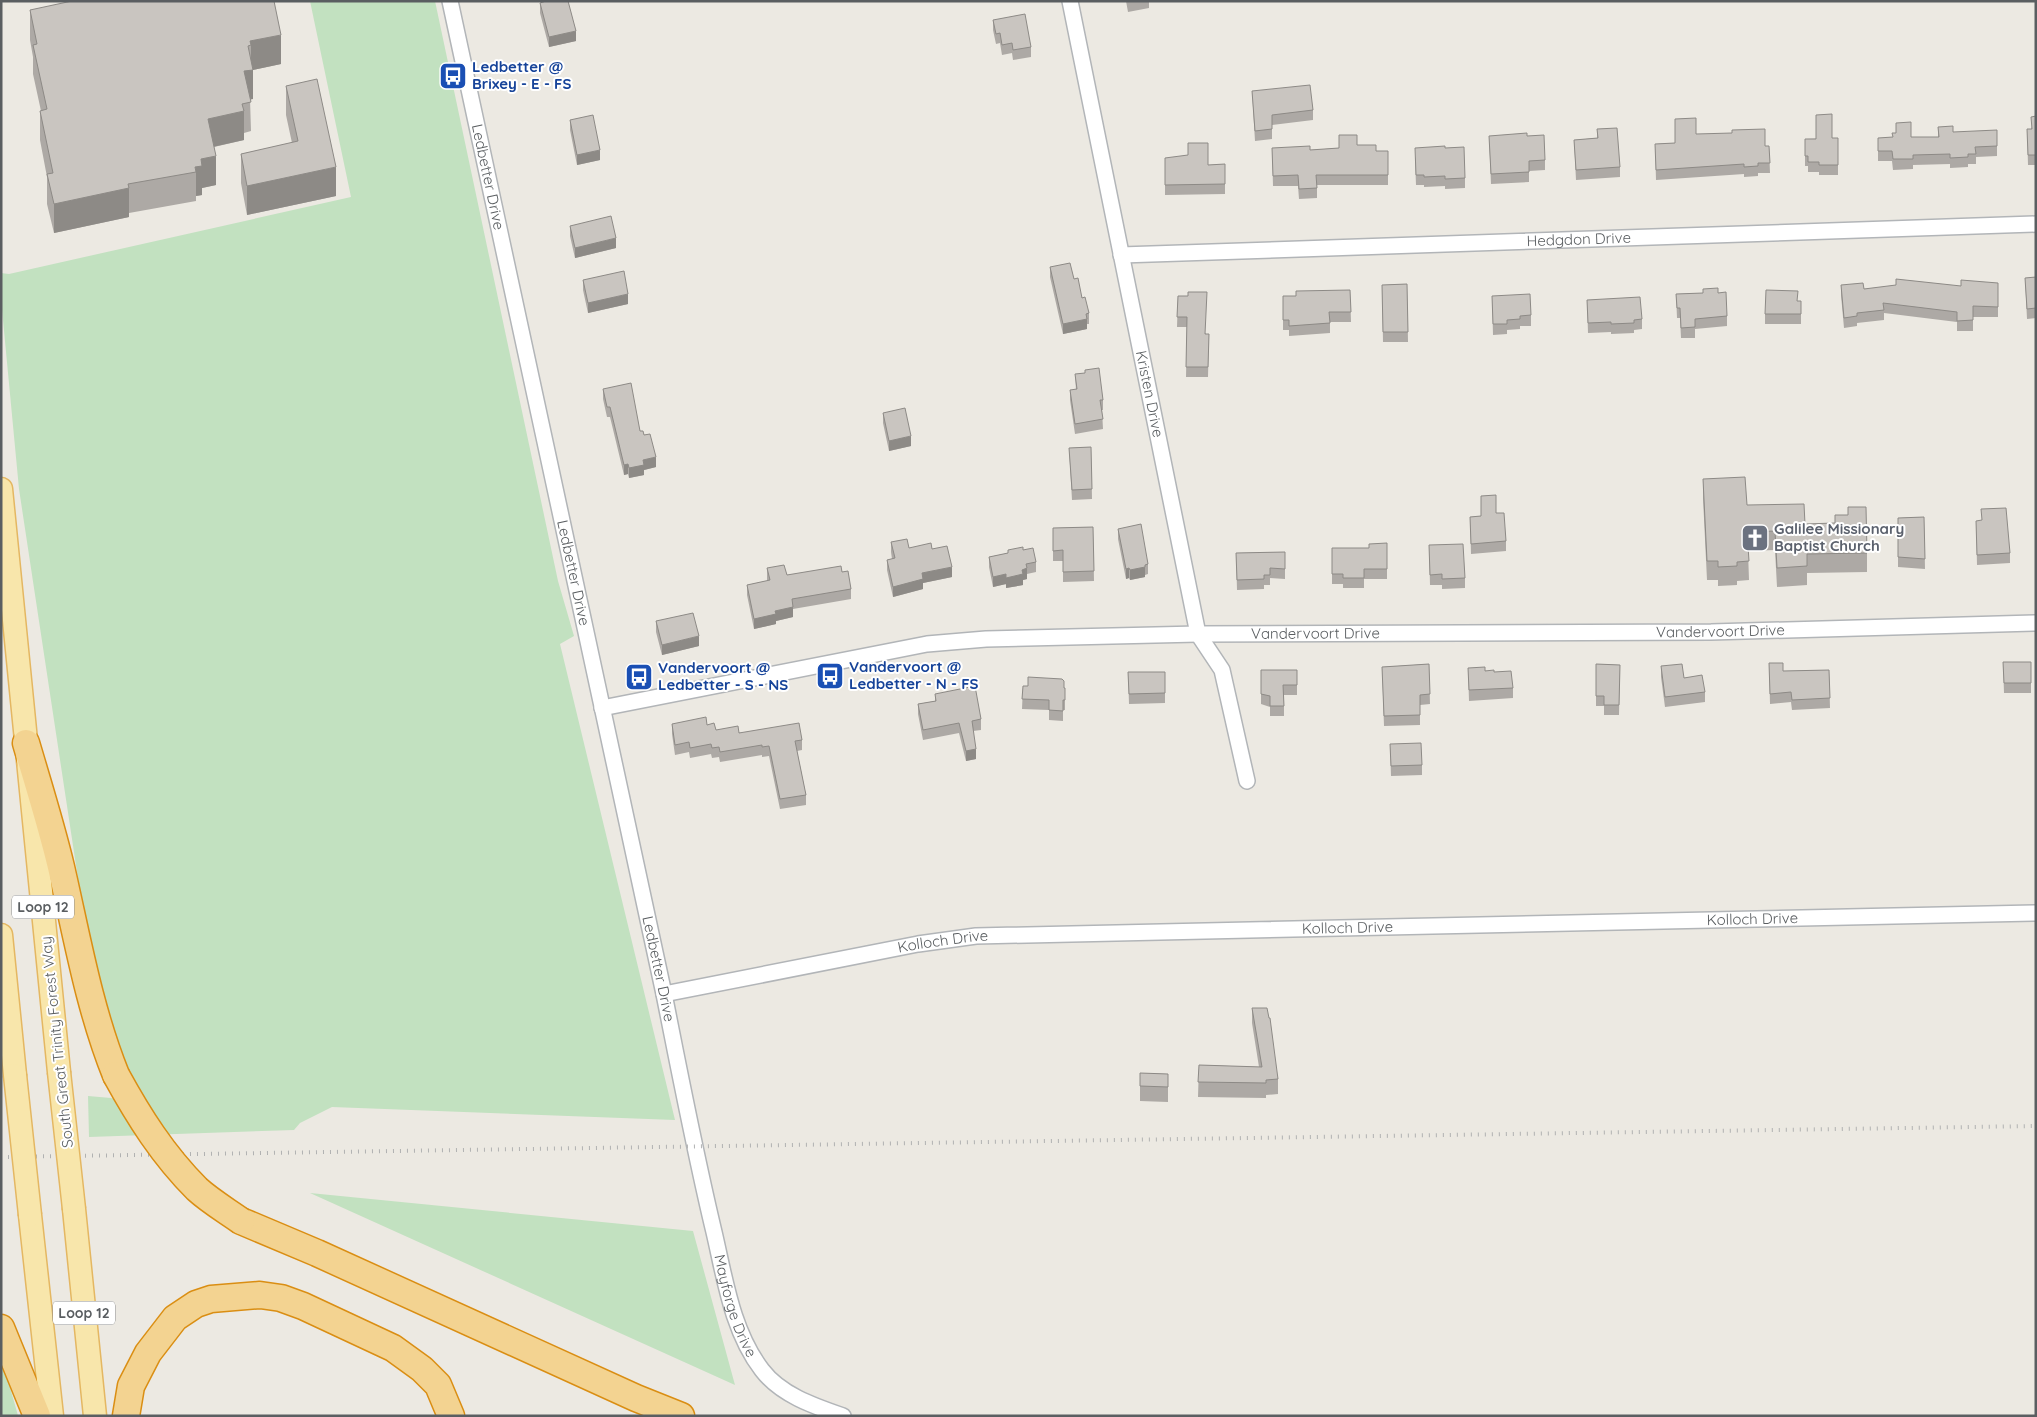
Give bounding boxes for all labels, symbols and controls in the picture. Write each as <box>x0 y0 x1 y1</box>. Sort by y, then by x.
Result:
place label: Ledbetter @ Brixey - E - FS <box>472 57 571 93</box>
bus stop icon: Ledbetter @ Brixey - E - FS <box>438 61 468 91</box>
street label: Ledbetter Drive <box>468 122 509 232</box>
street label: Hedgdon Drive <box>1526 228 1631 250</box>
street label: Kristen Drive <box>1132 349 1168 439</box>
street label: Ledbetter Drive <box>553 518 594 627</box>
place label: Galilee Missionary Baptist Church <box>1774 519 1904 555</box>
church icon: Galilee Missionary Baptist Church <box>1740 523 1770 553</box>
street label: Vandervoort Drive <box>1656 620 1785 641</box>
street label: Vandervoort Drive <box>1251 623 1380 643</box>
place label: Vandervoort @ Ledbetter - N - FS <box>849 657 979 693</box>
place label: Vandervoort @ Ledbetter - S - NS <box>658 658 788 694</box>
bus stop icon: Vandervoort @ Ledbetter - N - FS <box>815 661 845 691</box>
bus stop icon: Vandervoort @ Ledbetter - S - NS <box>624 662 654 692</box>
road number: Loop 12 <box>12 896 74 919</box>
street label: Kolloch Drive <box>1707 908 1798 929</box>
street label: Ledbetter Drive <box>638 914 679 1023</box>
street label: Kolloch Drive <box>1302 917 1393 938</box>
street label: Kolloch Drive <box>896 926 988 957</box>
street label: South Great Trinity Forest Way <box>36 935 77 1149</box>
street label: Mayforge Drive <box>710 1253 761 1361</box>
road number: Loop 12 <box>53 1302 115 1325</box>

